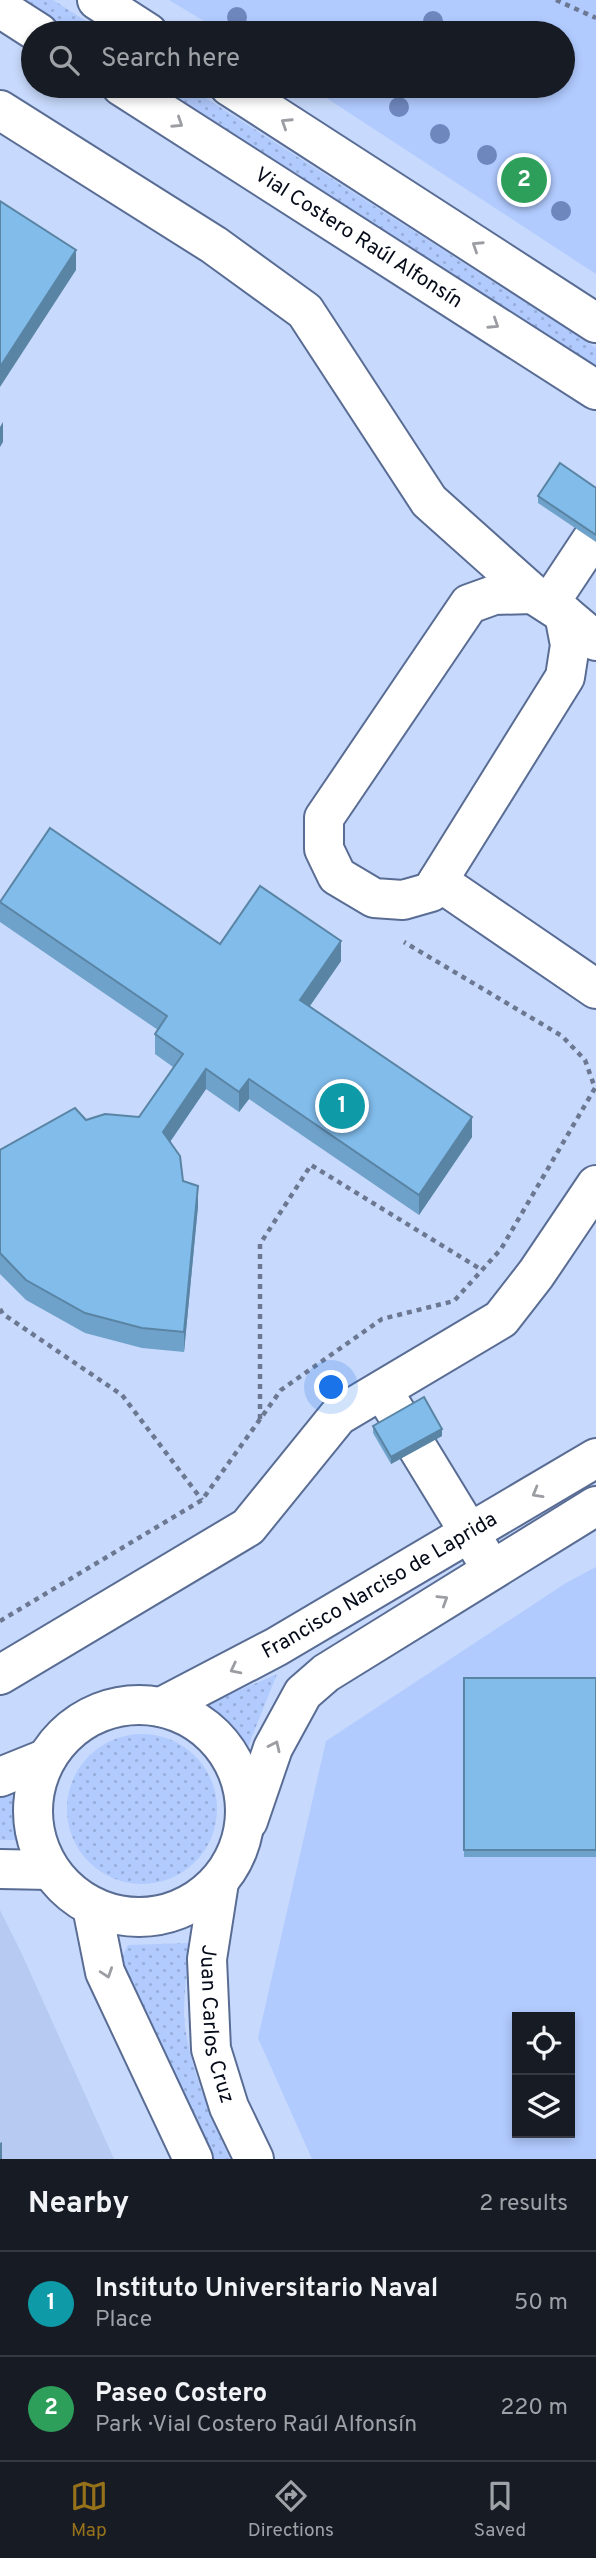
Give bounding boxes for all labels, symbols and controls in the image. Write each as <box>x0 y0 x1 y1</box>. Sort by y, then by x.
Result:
search box <box>21 21 575 98</box>
icon: search <box>45 41 83 79</box>
text: Search here <box>101 43 240 76</box>
one-way arrow <box>171 114 184 127</box>
one-way arrow <box>281 118 294 131</box>
pin: 2 <box>501 154 547 206</box>
street label: Vial Costero Raúl Alfonsín <box>249 161 468 315</box>
one-way arrow <box>472 242 485 255</box>
one-way arrow <box>486 316 499 329</box>
pin: 1 <box>319 1080 365 1132</box>
your location <box>314 1370 348 1404</box>
one-way arrow <box>532 1484 545 1497</box>
street label: Francisco Narciso de Laprida <box>257 1506 502 1666</box>
one-way arrow <box>435 1596 448 1609</box>
one-way arrow <box>230 1660 242 1674</box>
one-way arrow <box>267 1741 281 1753</box>
street label: Juan Carlos Cruz <box>193 1943 241 2107</box>
one-way arrow <box>99 1967 113 1979</box>
map controls <box>512 2012 575 2138</box>
button: locate <box>512 2012 575 2075</box>
button: layers <box>512 2075 575 2138</box>
text: Nearby <box>28 2186 129 2223</box>
text: 2 results <box>479 2190 568 2219</box>
text: Instituto Universitario Naval <box>95 2273 438 2306</box>
text: 1 <box>46 2289 56 2318</box>
text: 50 m <box>514 2289 568 2318</box>
text: Place <box>95 2306 152 2335</box>
text: Paseo Costero <box>95 2378 267 2411</box>
text: 2 <box>44 2394 58 2423</box>
text: 220 m <box>500 2394 568 2423</box>
text: Park · Vial Costero Raúl Alfonsín <box>95 2411 417 2440</box>
tab: Map <box>70 2477 108 2543</box>
tab: Directions <box>248 2477 334 2543</box>
tab: Saved <box>474 2477 526 2543</box>

